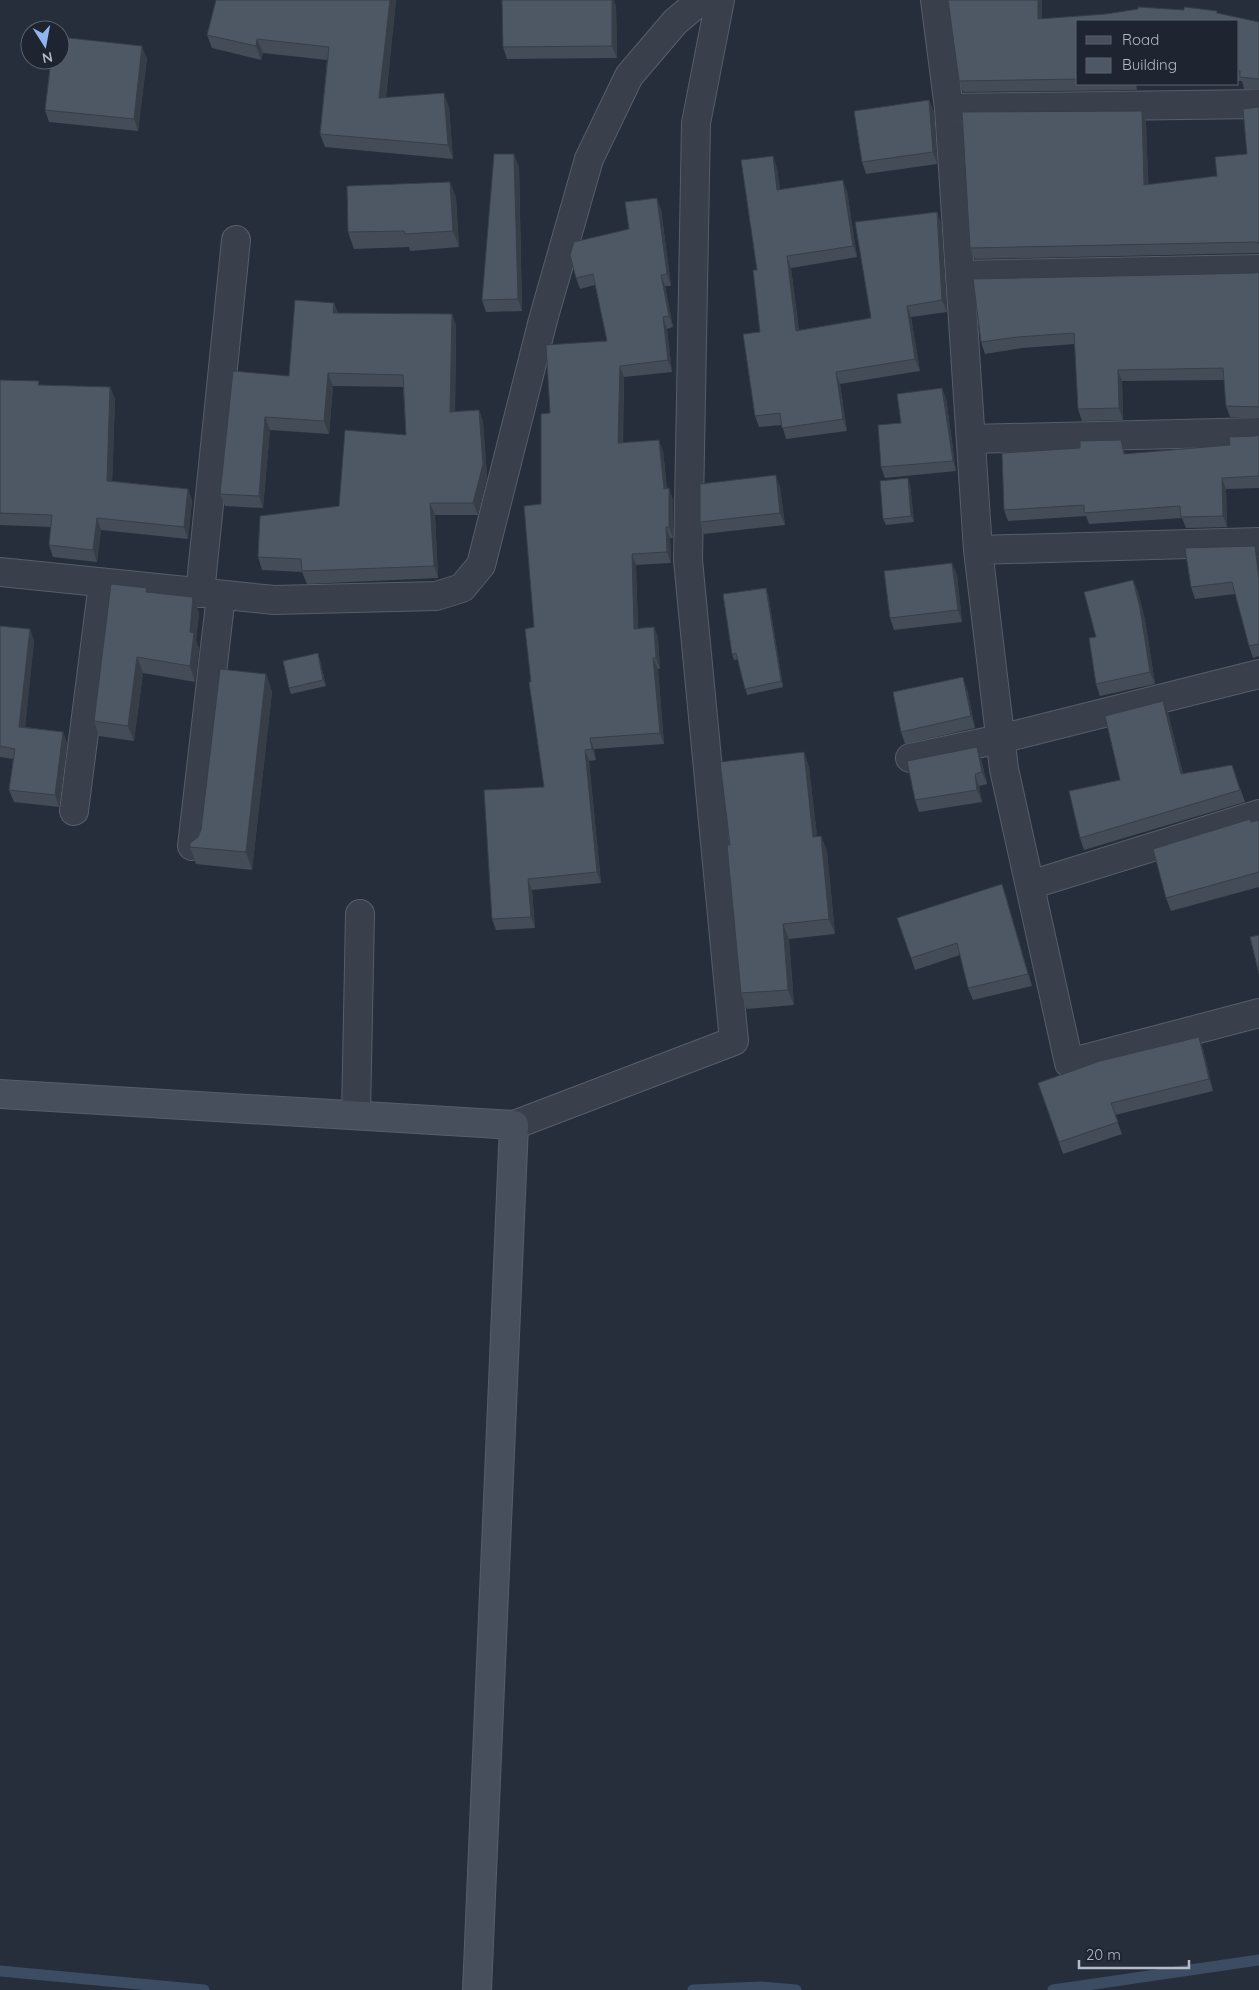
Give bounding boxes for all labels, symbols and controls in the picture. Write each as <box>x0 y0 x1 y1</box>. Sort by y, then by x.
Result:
north arrow <box>20 20 70 70</box>
legend <box>1076 20 1239 85</box>
text: Road <box>1122 30 1159 49</box>
text: N <box>41 48 54 68</box>
text: Building <box>1122 55 1177 74</box>
scale bar <box>1079 1938 1189 1970</box>
text: 20 m <box>1086 1945 1121 1964</box>

